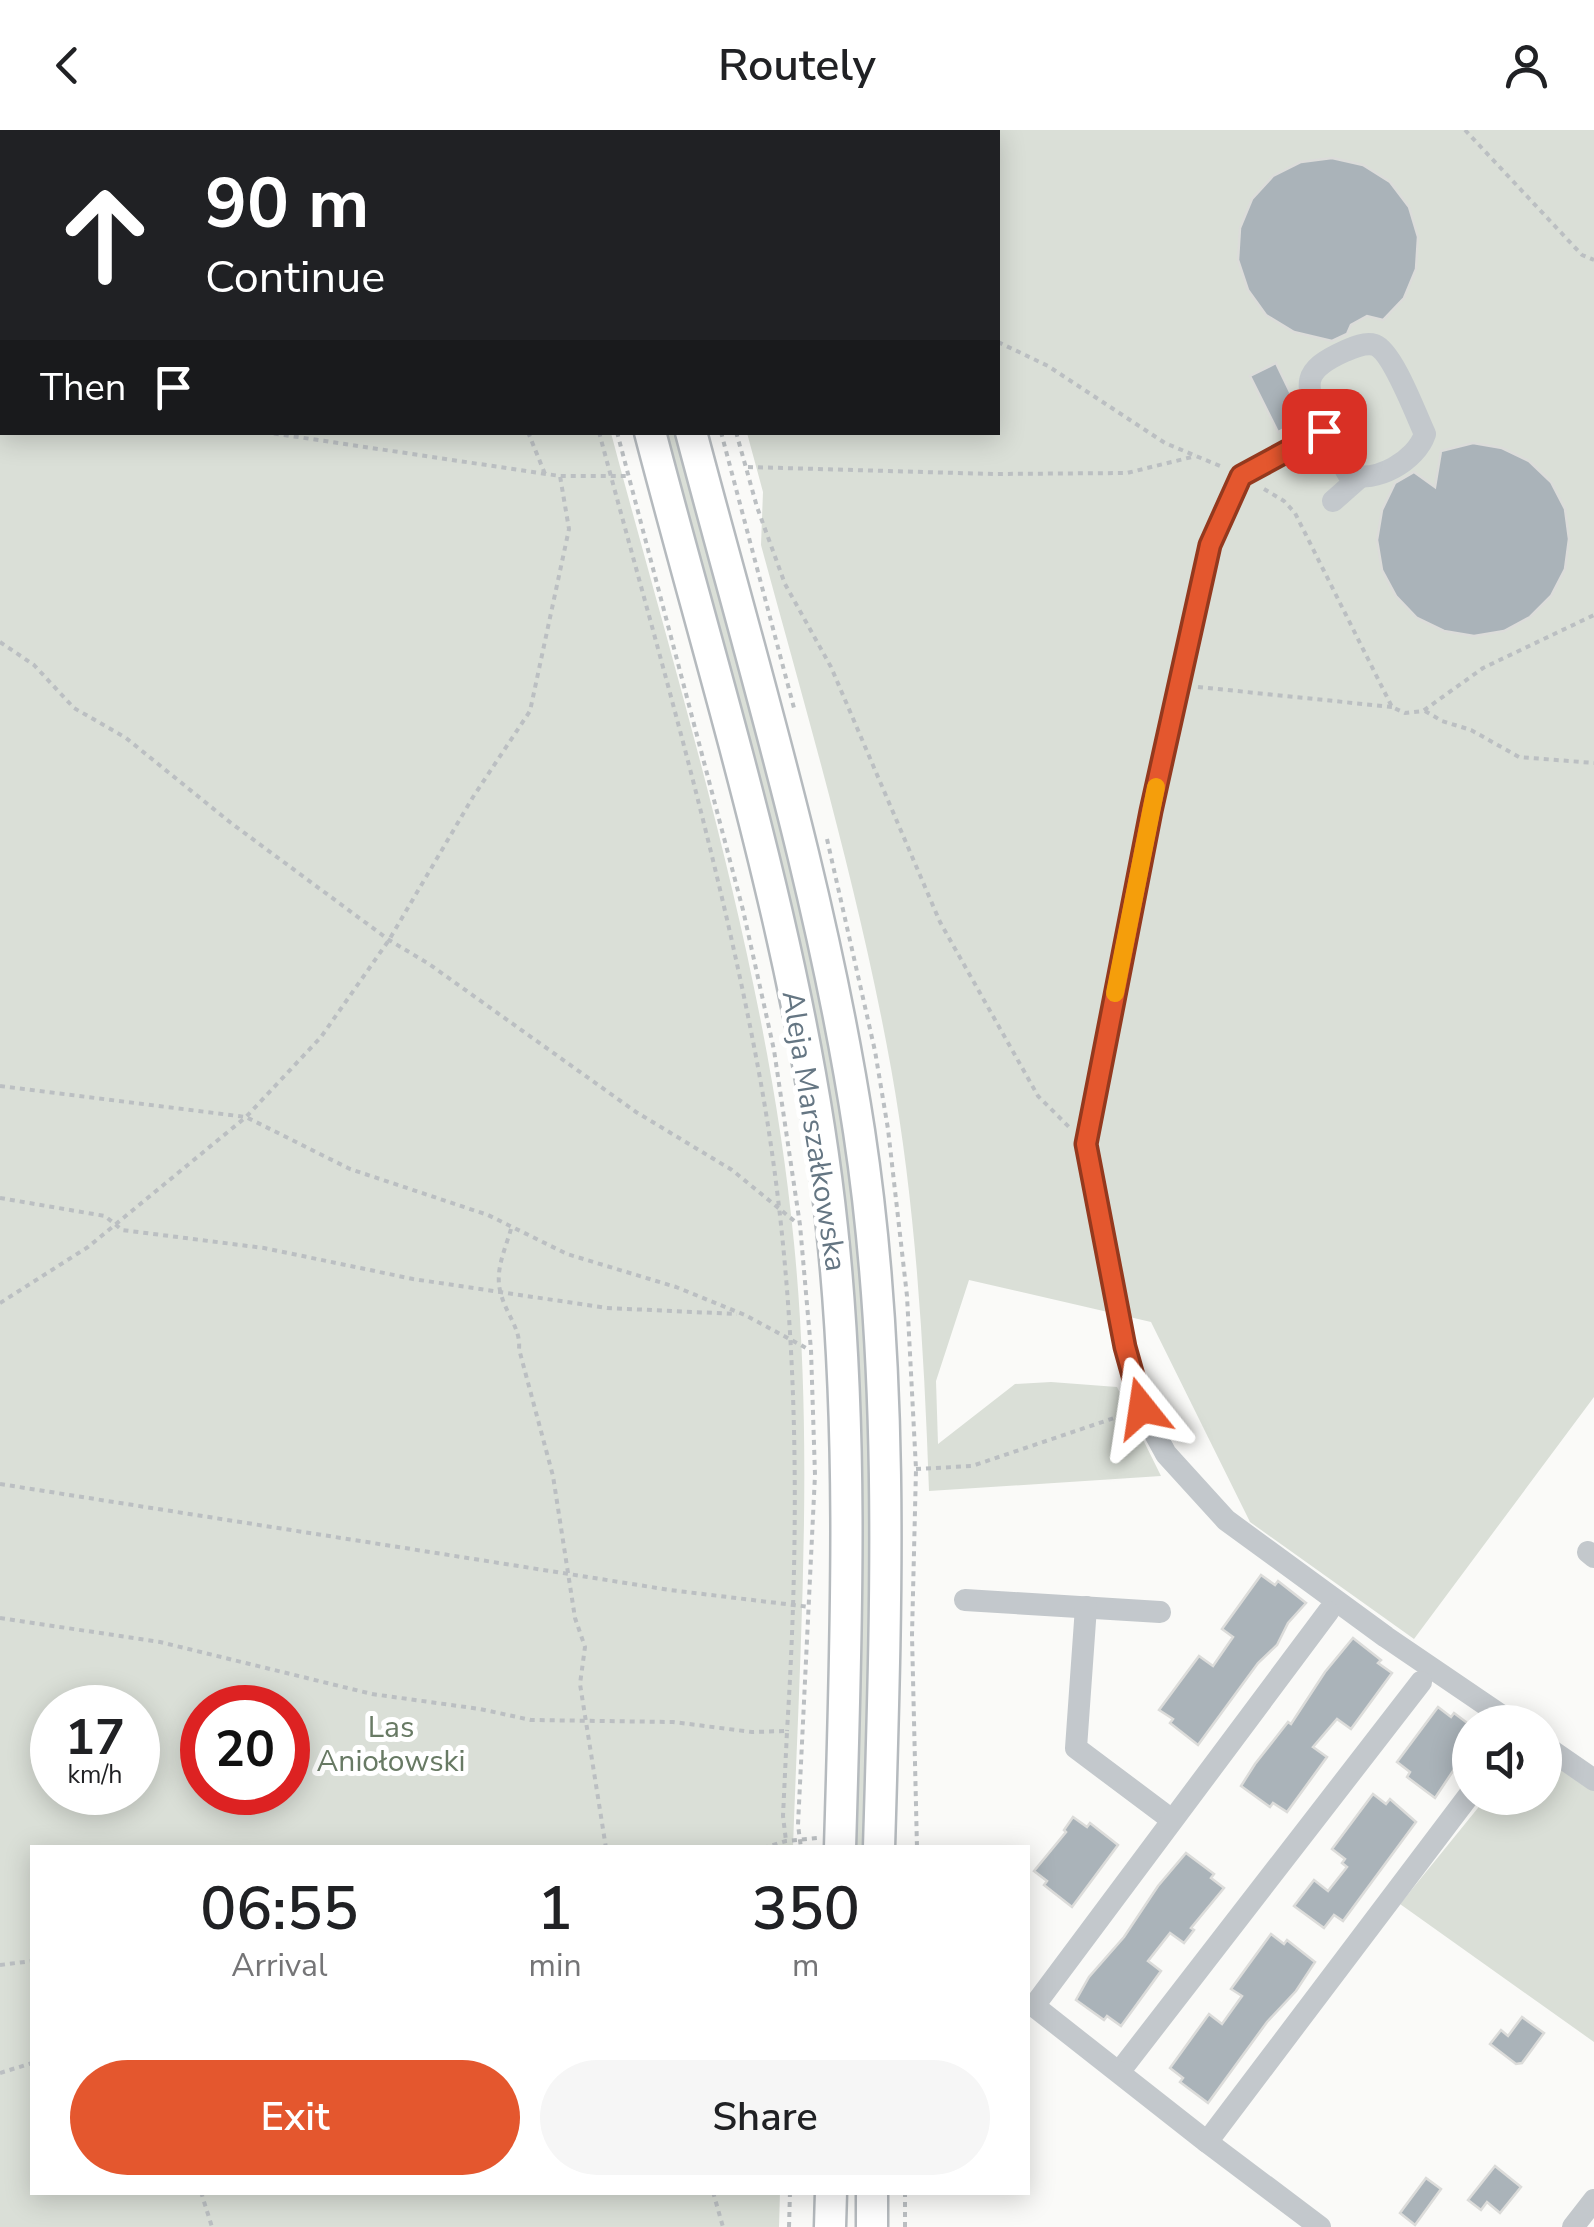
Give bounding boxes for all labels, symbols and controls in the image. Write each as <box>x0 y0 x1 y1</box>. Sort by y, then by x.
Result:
text: Routely <box>718 35 876 96</box>
icon: back <box>40 38 95 93</box>
icon: person <box>1499 38 1554 93</box>
text: 90 m <box>205 156 369 252</box>
icon: ahead <box>40 170 170 300</box>
text: Continue <box>205 247 385 308</box>
icon: arrive <box>146 360 201 415</box>
text: Then <box>40 362 126 413</box>
pin <box>1282 389 1367 474</box>
icon: arrive <box>1297 404 1352 459</box>
street label: Aleja Marszałkowska <box>772 988 856 1274</box>
position arrow <box>1090 1356 1194 1460</box>
speed limit sign: 20 <box>180 1685 310 1815</box>
text: 17 <box>65 1703 125 1772</box>
map controls <box>1452 1705 1562 1815</box>
button: sound <box>1452 1705 1562 1815</box>
park label: Las Aniołowski <box>316 1707 466 1782</box>
text: km/h <box>67 1758 123 1792</box>
text: 06:55 <box>200 1868 358 1950</box>
text: 1 <box>537 1868 573 1950</box>
text: 350 <box>752 1868 860 1950</box>
text: Arrival <box>231 1944 327 1987</box>
text: min <box>529 1944 582 1987</box>
text: m <box>792 1944 820 1987</box>
button: Exit <box>70 2060 520 2175</box>
button: Share <box>540 2060 990 2175</box>

